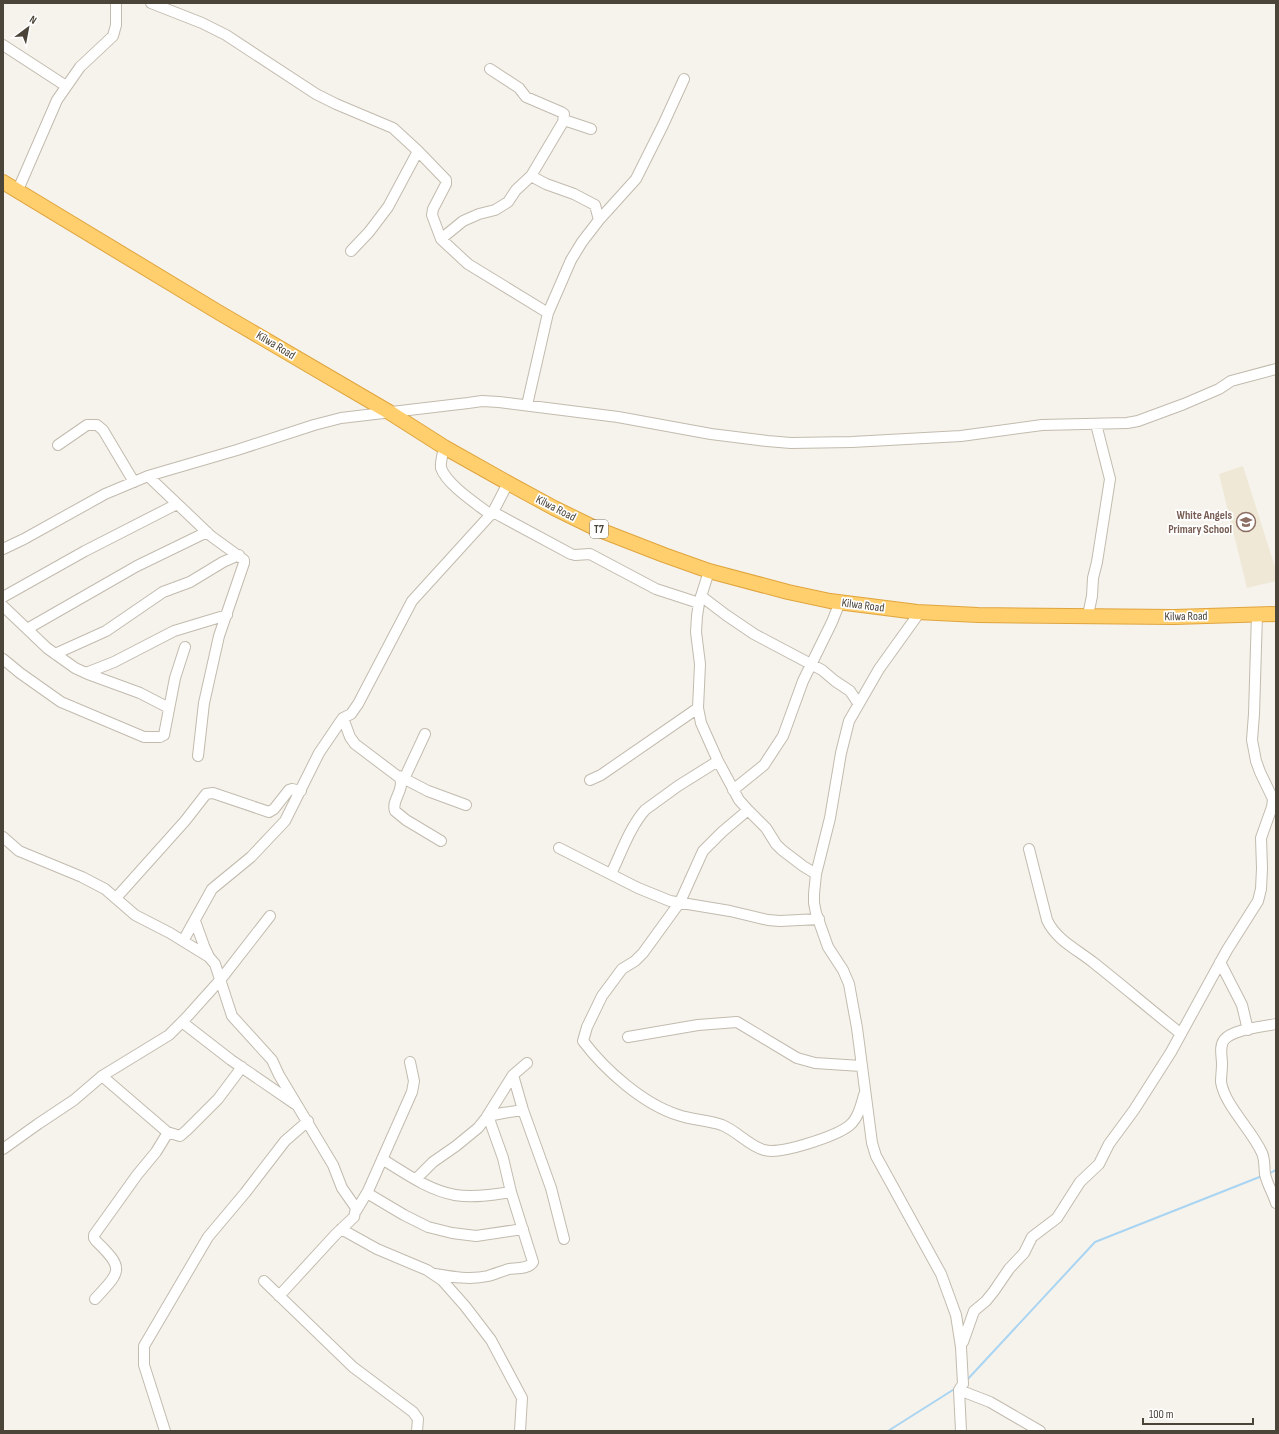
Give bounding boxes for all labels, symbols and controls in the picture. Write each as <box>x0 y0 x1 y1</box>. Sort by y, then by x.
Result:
north arrow <box>8 8 48 48</box>
text: N <box>27 13 39 27</box>
street label: Kilwa Road <box>253 328 298 363</box>
street label: Kilwa Road <box>533 492 578 525</box>
place label: White Angels Primary School <box>1168 508 1232 537</box>
school or university icon: White Angels Primary School <box>1235 511 1257 533</box>
road number: T7 <box>590 520 608 538</box>
street label: Kilwa Road <box>841 595 885 616</box>
street label: Kilwa Road <box>1164 609 1208 624</box>
scale bar <box>1143 1400 1253 1426</box>
text: 100 m <box>1149 1407 1174 1422</box>

